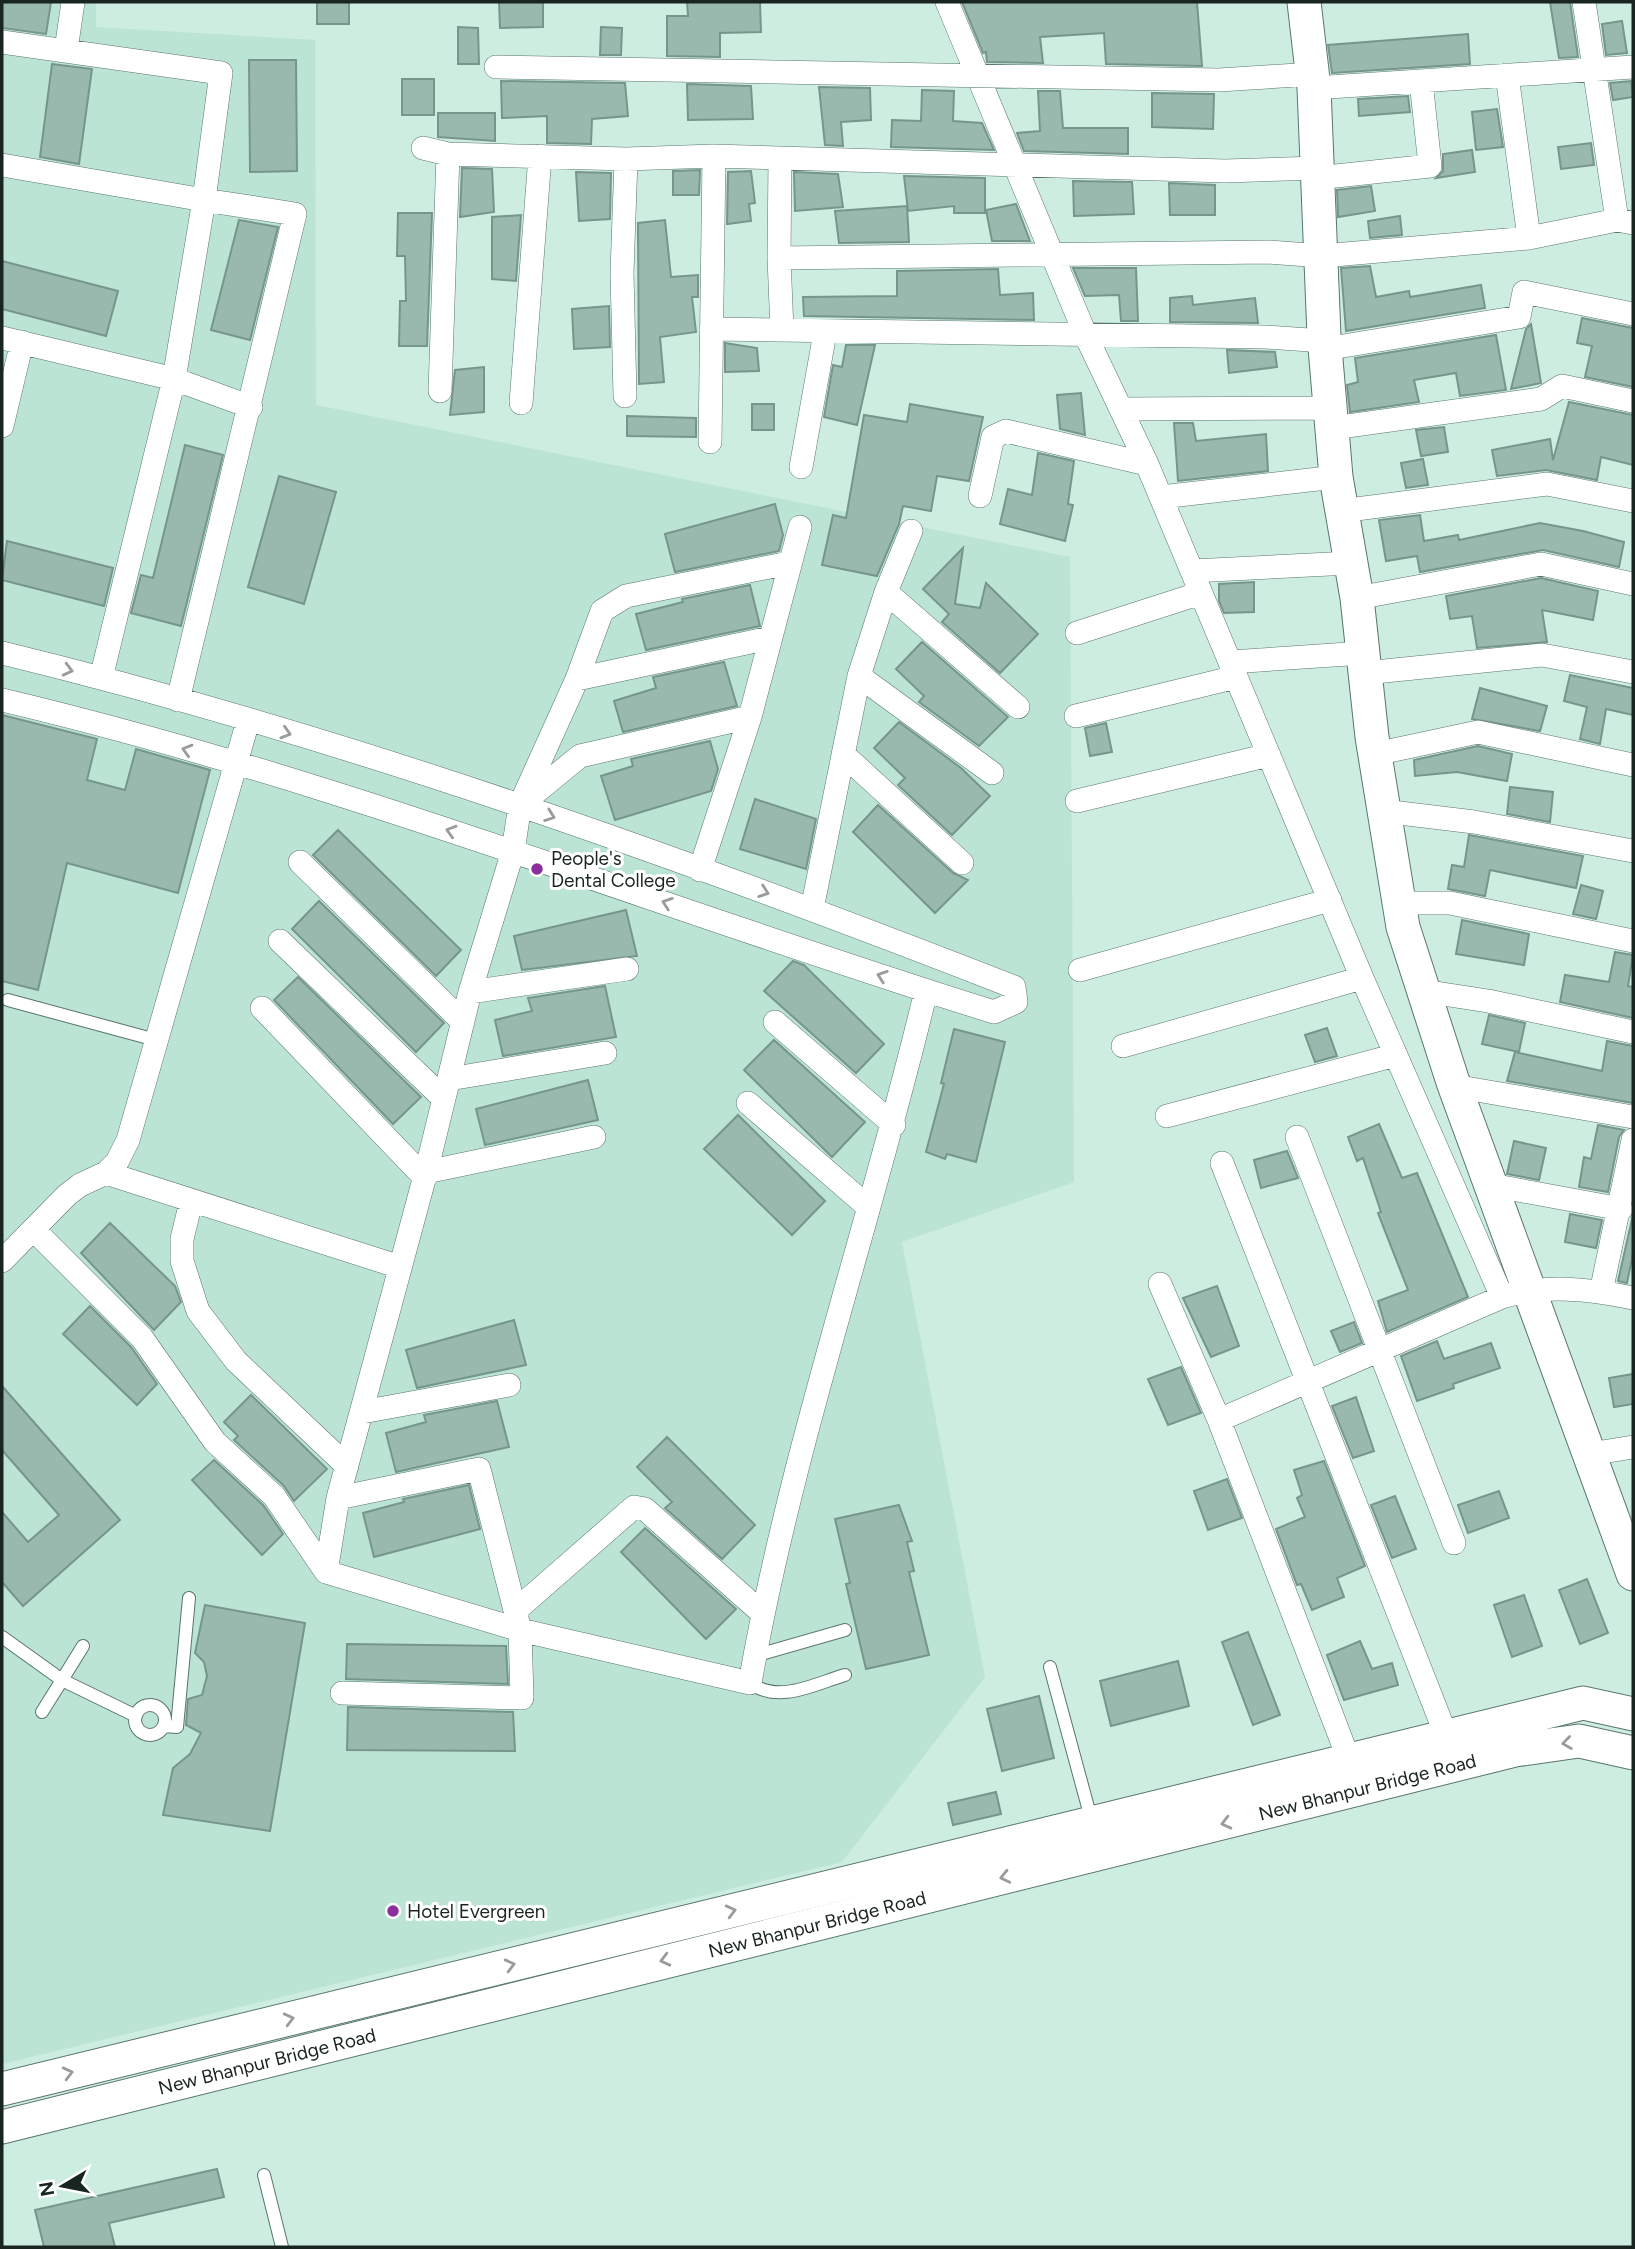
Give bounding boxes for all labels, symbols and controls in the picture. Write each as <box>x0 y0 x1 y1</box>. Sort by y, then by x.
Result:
one-way arrow <box>62 662 74 676</box>
one-way arrow <box>280 724 292 739</box>
one-way arrow <box>181 744 193 758</box>
one-way arrow <box>544 808 556 822</box>
one-way arrow <box>446 825 458 840</box>
place label: People's Dental College <box>551 847 676 892</box>
marker: People's Dental College <box>529 861 545 877</box>
one-way arrow <box>758 884 770 898</box>
one-way arrow <box>662 897 674 911</box>
one-way arrow <box>877 970 889 984</box>
one-way arrow <box>1561 1735 1573 1750</box>
street label: New Bhanpur Bridge Road <box>1256 1749 1479 1825</box>
one-way arrow <box>1220 1815 1232 1829</box>
one-way arrow <box>999 1869 1011 1883</box>
street label: New Bhanpur Bridge Road <box>706 1886 928 1963</box>
place label: Hotel Evergreen <box>407 1900 545 1923</box>
marker: Hotel Evergreen <box>385 1903 401 1919</box>
one-way arrow <box>725 1905 737 1919</box>
one-way arrow <box>659 1952 671 1966</box>
one-way arrow <box>504 1959 516 1973</box>
one-way arrow <box>283 2013 295 2027</box>
street label: New Bhanpur Bridge Road <box>156 2023 378 2100</box>
one-way arrow <box>62 2067 74 2081</box>
north arrow <box>28 2151 98 2221</box>
text: N <box>34 2180 59 2198</box>

